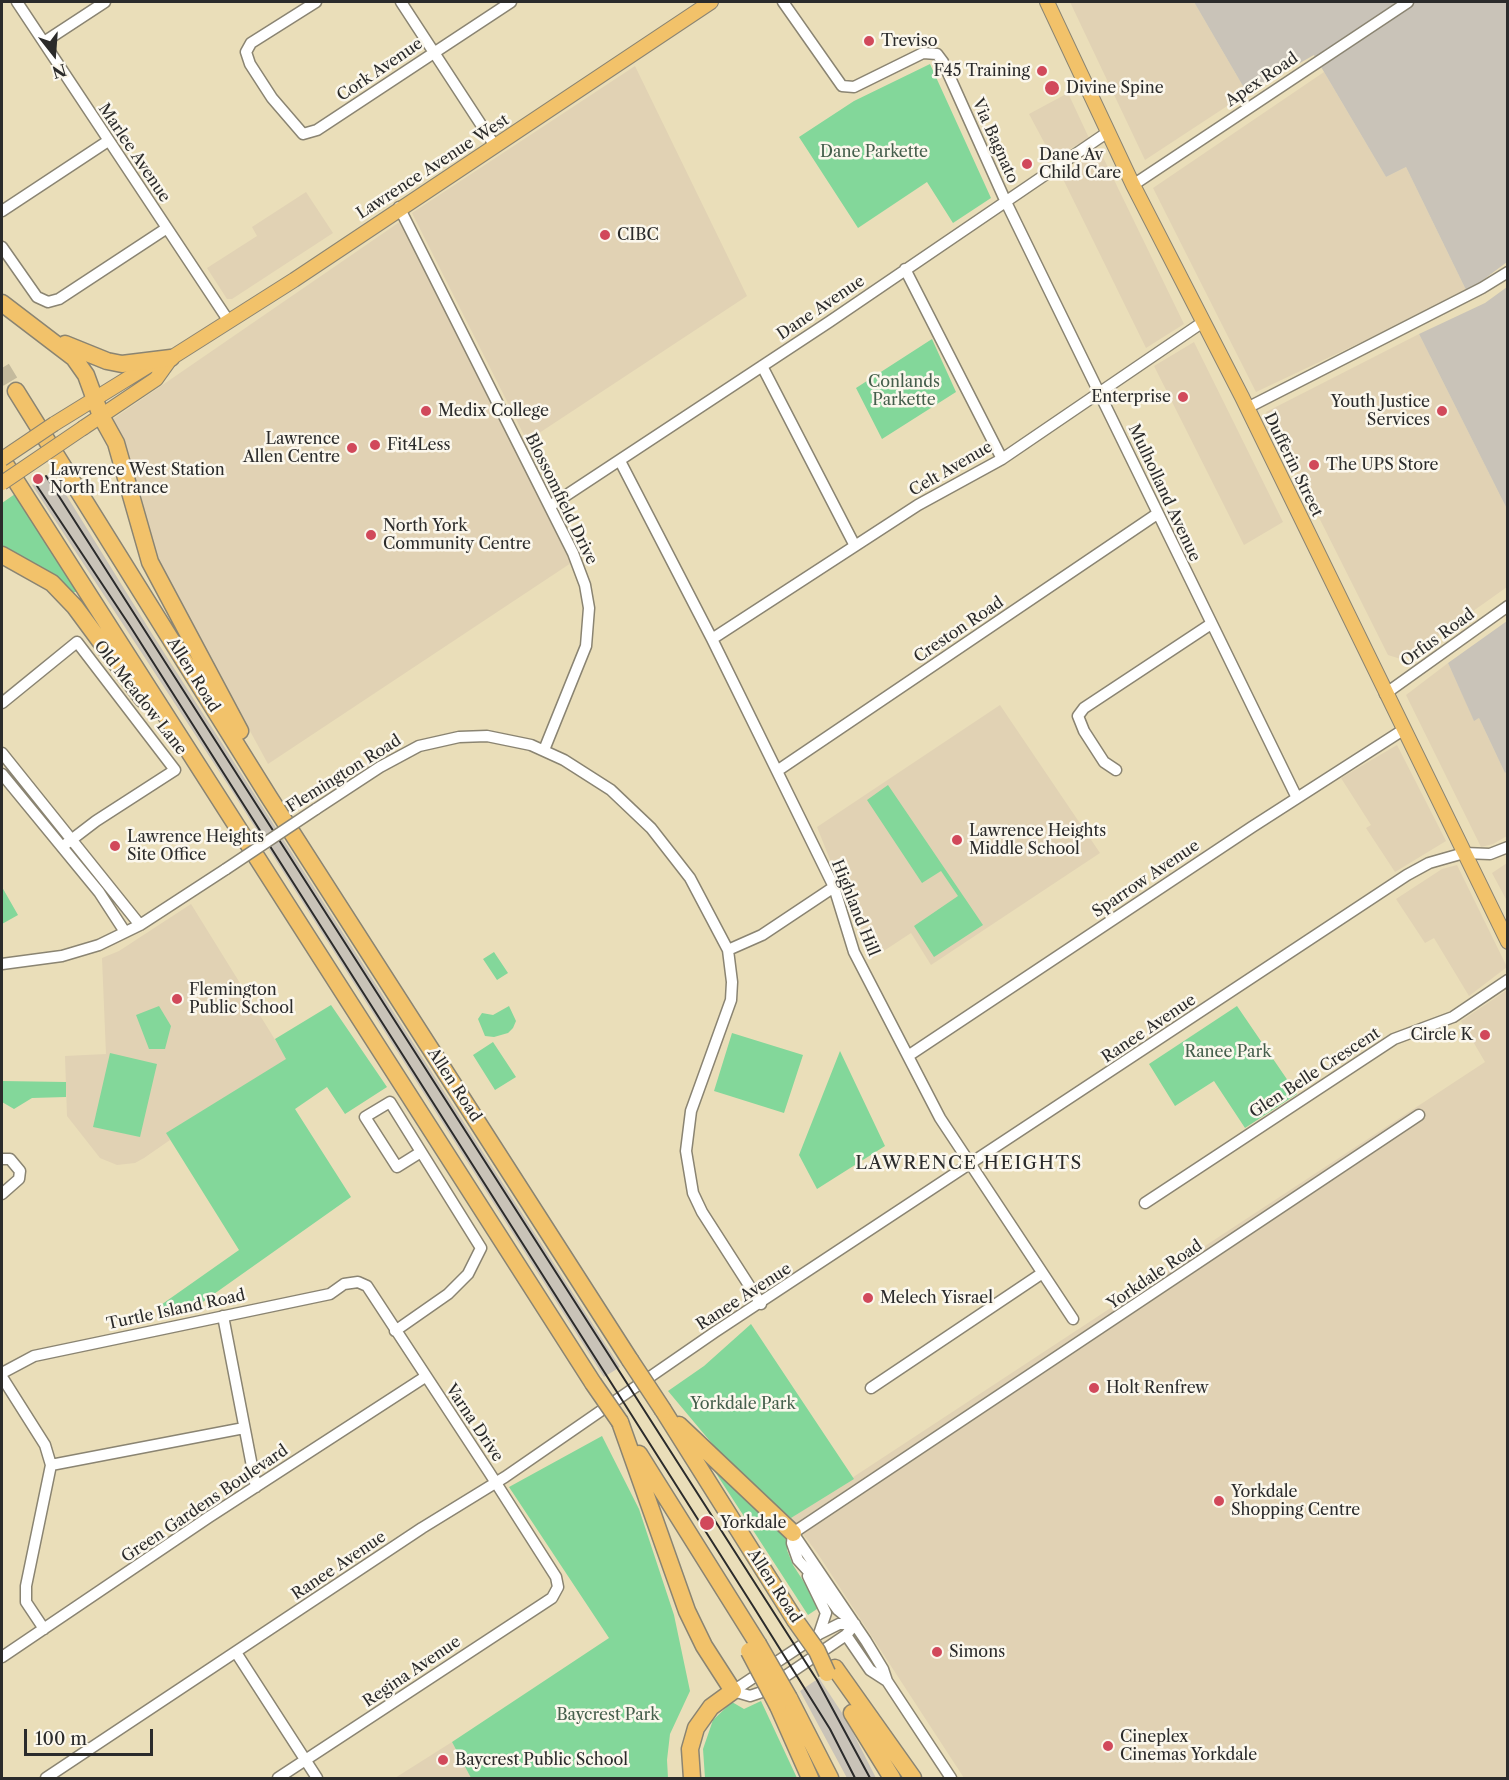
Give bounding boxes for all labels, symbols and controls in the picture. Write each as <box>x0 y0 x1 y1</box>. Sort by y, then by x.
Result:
north arrow <box>24 24 84 84</box>
place label: Treviso <box>881 31 937 51</box>
street label: Cork Avenue <box>333 34 427 106</box>
marker: Treviso <box>862 34 876 48</box>
street label: Apex Road <box>1222 49 1302 111</box>
text: N <box>50 60 69 83</box>
place label: F45 Training <box>933 61 1030 81</box>
marker: F45 Training <box>1035 64 1049 78</box>
place label: Divine Spine <box>1066 78 1164 98</box>
marker: Divine Spine <box>1043 79 1061 97</box>
street label: Via Bagnato <box>968 95 1022 187</box>
street label: Marlee Avenue <box>94 100 174 206</box>
street label: Lawrence Avenue West <box>353 111 513 223</box>
park label: Dane Parkette <box>820 142 928 162</box>
place label: Dane Av Child Care <box>1039 145 1121 183</box>
marker: Dane Av Child Care <box>1020 157 1034 171</box>
place label: CIBC <box>617 225 659 245</box>
marker: CIBC <box>598 228 612 242</box>
street label: Dane Avenue <box>774 272 868 344</box>
park label: Conlands Parkette <box>868 372 940 410</box>
place label: Enterprise <box>1091 387 1171 407</box>
marker: Enterprise <box>1176 390 1190 404</box>
place label: Youth Justice Services <box>1331 392 1430 430</box>
place label: Medix College <box>438 401 549 421</box>
marker: Medix College <box>419 404 433 418</box>
marker: Youth Justice Services <box>1435 404 1449 418</box>
street label: Dufferin Street <box>1259 410 1327 520</box>
street label: Mulholland Avenue <box>1124 421 1204 565</box>
place label: Lawrence Allen Centre <box>243 429 340 467</box>
street label: Blossomfield Drive <box>521 430 601 568</box>
place label: Fit4Less <box>387 435 451 455</box>
street label: Celt Avenue <box>906 437 996 501</box>
marker: Fit4Less <box>368 438 382 452</box>
marker: Lawrence Allen Centre <box>345 441 359 455</box>
place label: The UPS Store <box>1326 455 1439 475</box>
marker: The UPS Store <box>1307 458 1321 472</box>
place label: Lawrence West Station North Entrance <box>50 460 225 498</box>
marker: Lawrence West Station North Entrance <box>31 472 45 486</box>
place label: North York Community Centre <box>383 516 531 554</box>
marker: North York Community Centre <box>364 528 378 542</box>
street label: Creston Road <box>911 593 1007 667</box>
street label: Orfus Road <box>1397 605 1479 671</box>
street label: Allen Road <box>163 634 223 716</box>
street label: Old Meadow Lane <box>89 637 191 759</box>
street label: Flemington Road <box>283 731 405 817</box>
place label: Lawrence Heights Middle School <box>969 821 1106 859</box>
place label: Lawrence Heights Site Office <box>127 827 264 865</box>
marker: Lawrence Heights Middle School <box>950 833 964 847</box>
street label: Sparrow Avenue <box>1089 836 1203 922</box>
marker: Lawrence Heights Site Office <box>108 839 122 853</box>
street label: Highland Hill <box>827 857 883 959</box>
place label: Flemington Public School <box>189 980 294 1018</box>
street label: Ranee Avenue <box>1098 991 1200 1067</box>
marker: Flemington Public School <box>170 992 184 1006</box>
street label: Glen Belle Crescent <box>1246 1024 1384 1122</box>
place label: Circle K <box>1410 1025 1473 1045</box>
marker: Circle K <box>1478 1028 1492 1042</box>
park label: Ranee Park <box>1184 1042 1272 1062</box>
street label: Allen Road <box>423 1044 485 1126</box>
district label: LAWRENCE HEIGHTS <box>855 1153 1083 1175</box>
street label: Yorkdale Road <box>1104 1236 1206 1314</box>
street label: Ranee Avenue <box>693 1259 795 1335</box>
street label: Turtle Island Road <box>105 1286 247 1334</box>
place label: Melech Yisrael <box>880 1288 993 1308</box>
marker: Melech Yisrael <box>861 1291 875 1305</box>
place label: Holt Renfrew <box>1106 1378 1209 1398</box>
street label: Varna Drive <box>441 1381 507 1465</box>
marker: Holt Renfrew <box>1087 1381 1101 1395</box>
park label: Yorkdale Park <box>690 1394 796 1414</box>
street label: Green Gardens Boulevard <box>118 1441 292 1567</box>
place label: Yorkdale Shopping Centre <box>1231 1482 1360 1520</box>
marker: Yorkdale Shopping Centre <box>1212 1494 1226 1508</box>
place label: Yorkdale <box>720 1513 787 1533</box>
marker: Yorkdale <box>698 1514 716 1532</box>
street label: Ranee Avenue <box>288 1528 390 1604</box>
street label: Allen Road <box>743 1545 805 1627</box>
street label: Regina Avenue <box>360 1632 464 1712</box>
place label: Simons <box>949 1642 1005 1662</box>
marker: Simons <box>930 1645 944 1659</box>
park label: Baycrest Park <box>556 1705 660 1725</box>
scale bar <box>27 1717 156 1755</box>
place label: Cineplex Cinemas Yorkdale <box>1120 1727 1257 1765</box>
text: 100 m <box>35 1728 87 1750</box>
marker: Cineplex Cinemas Yorkdale <box>1101 1739 1115 1753</box>
place label: Baycrest Public School <box>455 1750 628 1770</box>
marker: Baycrest Public School <box>436 1753 450 1767</box>

